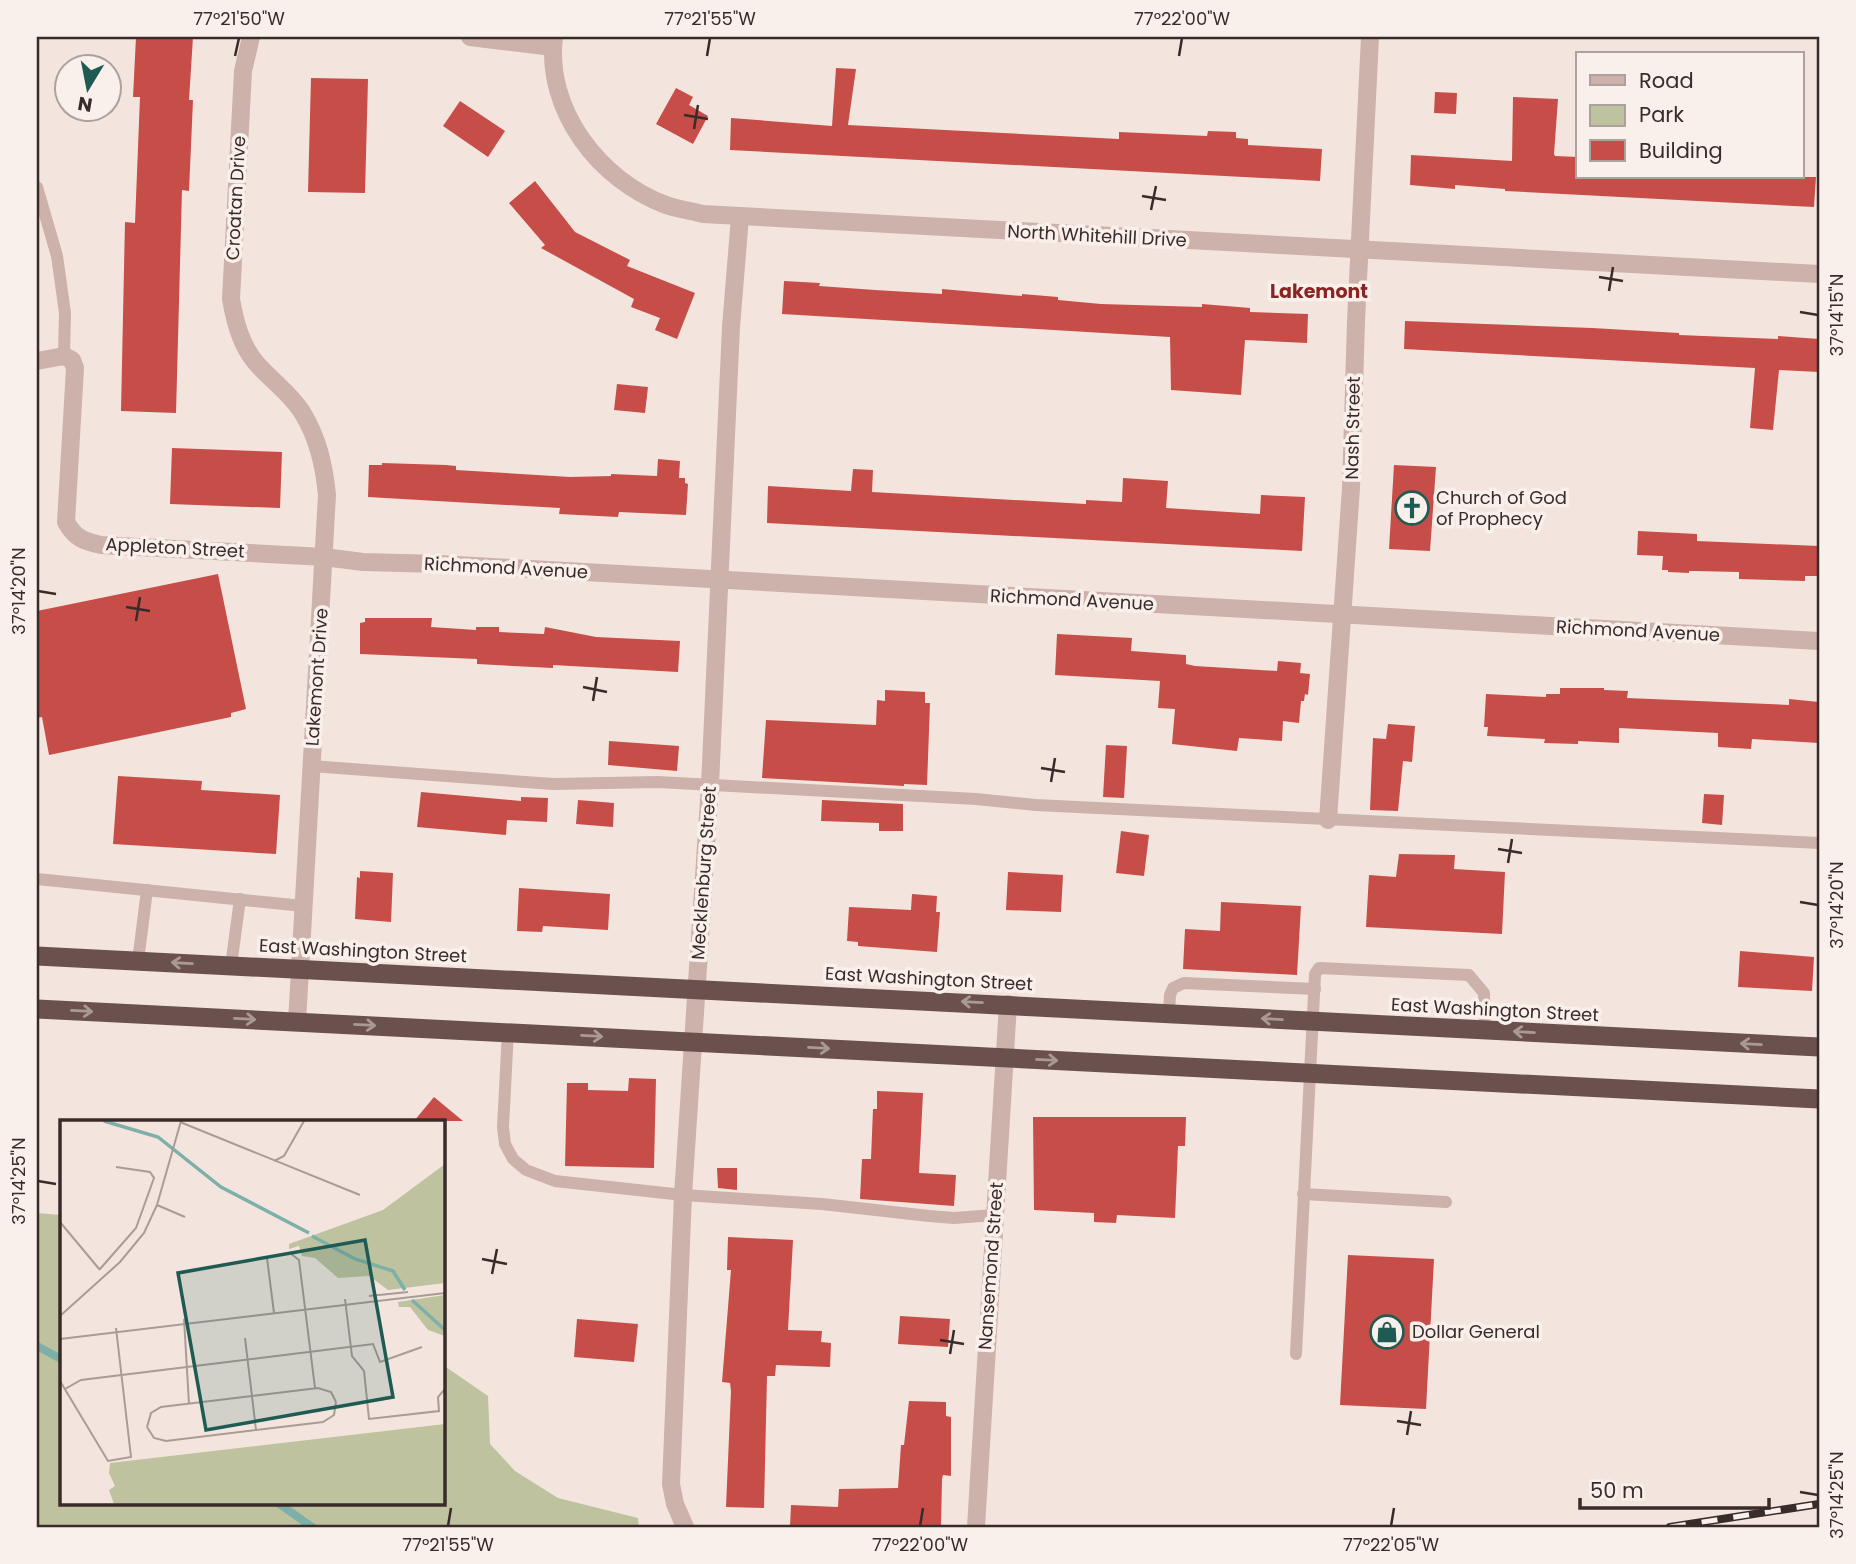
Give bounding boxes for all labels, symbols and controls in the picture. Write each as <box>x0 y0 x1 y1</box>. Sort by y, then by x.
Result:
text: 77°21'50"W <box>193 6 285 31</box>
text: 77°21'55"W <box>664 6 756 31</box>
text: 77°22'00"W <box>1134 6 1230 31</box>
north arrow <box>52 52 122 122</box>
legend <box>1576 52 1804 178</box>
text: Road <box>1639 66 1694 95</box>
text: N <box>76 90 95 119</box>
text: Park <box>1639 100 1684 129</box>
street label: Croatan Drive <box>220 135 251 261</box>
text: Building <box>1639 136 1723 165</box>
street label: North Whitehill Drive <box>1007 218 1187 253</box>
text: 37°14'15"N <box>1824 274 1849 356</box>
district label: Lakemont <box>1270 278 1368 305</box>
street label: Nash Street <box>1339 376 1366 480</box>
place label: Church of God of Prophecy <box>1436 485 1567 531</box>
church icon: Church of God of Prophecy <box>1393 489 1431 527</box>
street label: Appleton Street <box>105 531 245 564</box>
text: 37°14'20"N <box>6 547 31 635</box>
street label: Richmond Avenue <box>423 551 589 584</box>
street label: Richmond Avenue <box>989 583 1155 616</box>
street label: Lakemont Drive <box>299 607 334 747</box>
street label: Richmond Avenue <box>1555 614 1721 647</box>
street label: Mecklenburg Street <box>685 785 722 961</box>
text: 37°14'20"N <box>1824 861 1849 949</box>
street label: East Washington Street <box>258 933 468 968</box>
one-way arrow <box>171 957 194 970</box>
street label: East Washington Street <box>824 961 1034 996</box>
street label: East Washington Street <box>1390 992 1600 1027</box>
one-way arrow <box>960 996 983 1009</box>
one-way arrow <box>70 1005 93 1018</box>
one-way arrow <box>1261 1012 1284 1025</box>
one-way arrow <box>233 1013 255 1026</box>
one-way arrow <box>353 1018 376 1031</box>
one-way arrow <box>1513 1026 1536 1039</box>
one-way arrow <box>580 1030 603 1043</box>
one-way arrow <box>1740 1038 1763 1051</box>
one-way arrow <box>808 1042 830 1055</box>
one-way arrow <box>1035 1054 1057 1067</box>
inset map <box>60 1120 444 1504</box>
text: 37°14'25"N <box>6 1137 31 1225</box>
street label: Nansemond Street <box>972 1181 1009 1351</box>
shop icon: Dollar General <box>1368 1313 1406 1351</box>
place label: Dollar General <box>1412 1319 1540 1344</box>
text: 37°14'25"N <box>1824 1451 1849 1539</box>
scale bar <box>1580 1466 1769 1510</box>
text: 50 m <box>1590 1476 1644 1505</box>
text: 77°21'55"W <box>402 1532 494 1557</box>
text: 77°22'00"W <box>872 1532 968 1557</box>
text: 77°22'05"W <box>1343 1532 1439 1557</box>

